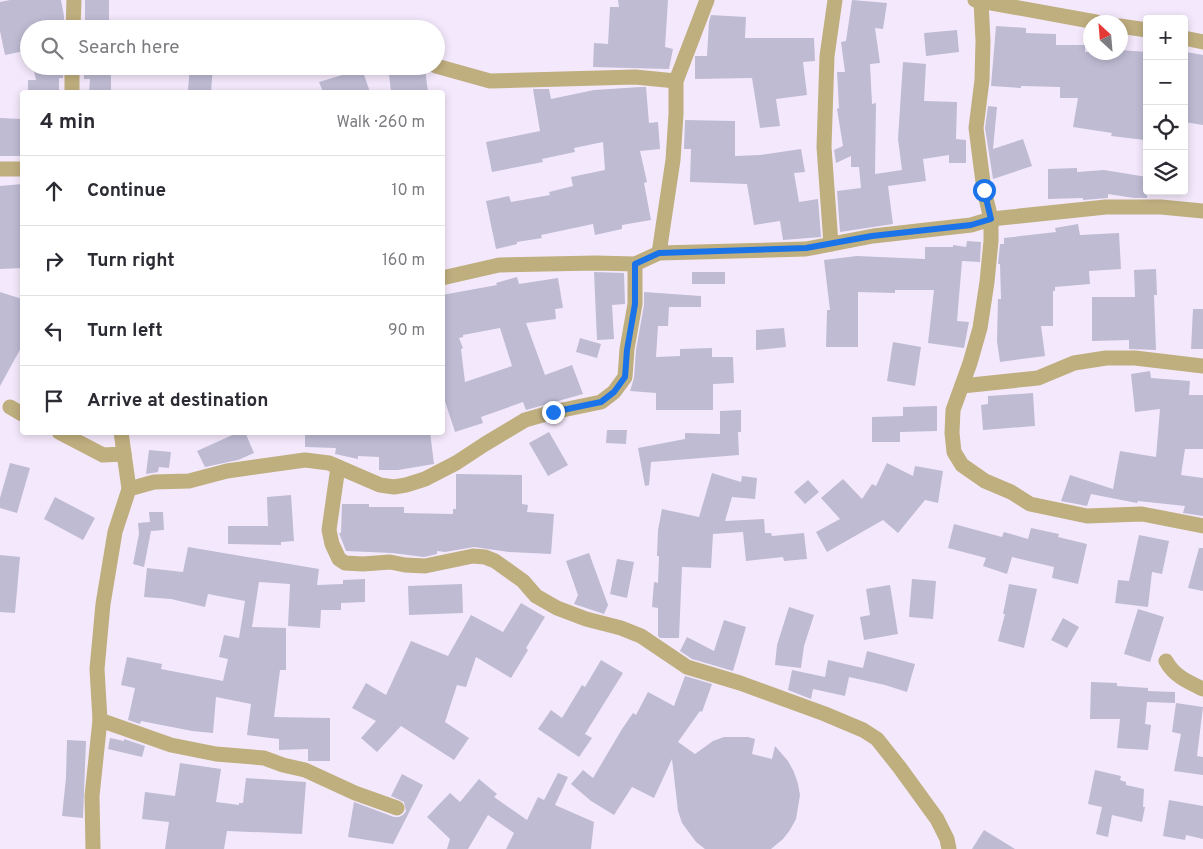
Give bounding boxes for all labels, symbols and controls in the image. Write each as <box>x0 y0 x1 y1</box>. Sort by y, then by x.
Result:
north arrow <box>1083 15 1128 60</box>
map controls <box>1143 15 1188 195</box>
button: + <box>1143 15 1188 60</box>
search box <box>20 20 445 75</box>
icon: search <box>38 34 66 62</box>
text: Search here <box>78 36 180 60</box>
button: − <box>1143 60 1188 105</box>
button: locate <box>1143 105 1188 150</box>
text: 4 min <box>40 109 96 136</box>
text: Walk · 260 m <box>336 113 425 133</box>
button: layers <box>1143 150 1188 195</box>
icon: ahead <box>40 177 68 205</box>
text: Continue <box>87 179 166 203</box>
route start <box>973 179 996 202</box>
text: 10 m <box>391 181 425 201</box>
icon: right <box>40 247 68 275</box>
text: Turn right <box>87 249 175 273</box>
text: 160 m <box>382 251 425 271</box>
icon: left <box>40 317 68 345</box>
text: Turn left <box>87 319 163 343</box>
text: 90 m <box>388 321 425 341</box>
icon: arrive <box>40 387 68 415</box>
text: Arrive at destination <box>87 389 268 413</box>
route end <box>542 401 565 424</box>

